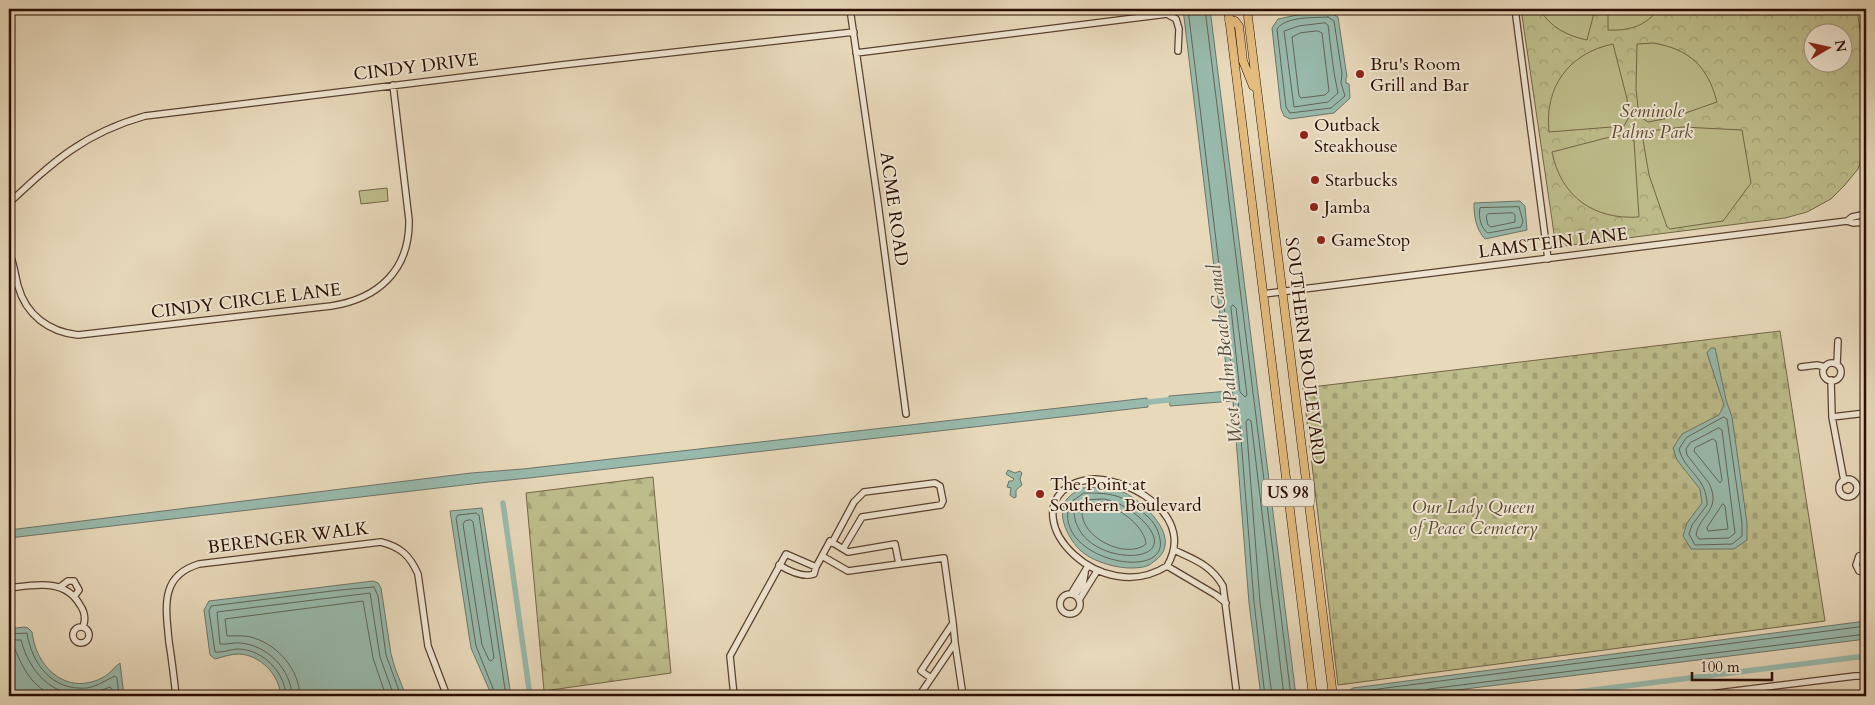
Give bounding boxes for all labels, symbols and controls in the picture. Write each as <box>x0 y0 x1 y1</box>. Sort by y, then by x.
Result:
north arrow <box>1802 22 1852 72</box>
text: N <box>1830 39 1851 54</box>
street label: CINDY DRIVE <box>352 47 480 87</box>
place label: Bru's Room Grill and Bar <box>1370 52 1469 98</box>
marker: Bru's Room Grill and Bar <box>1354 68 1366 80</box>
park label: Seminole Palms Park <box>1611 99 1693 145</box>
place label: Outback Steakhouse <box>1314 113 1398 159</box>
marker: Outback Steakhouse <box>1298 129 1310 141</box>
street label: ACME ROAD <box>874 150 914 268</box>
place label: Starbucks <box>1325 168 1397 193</box>
marker: Starbucks <box>1309 174 1321 186</box>
place label: Jamba <box>1321 195 1371 220</box>
marker: Jamba <box>1308 201 1320 213</box>
street label: LAMSTEIN LANE <box>1477 221 1629 265</box>
place label: GameStop <box>1331 228 1410 253</box>
marker: GameStop <box>1315 234 1327 246</box>
street label: SOUTHERN BOULEVARD <box>1279 236 1331 466</box>
water label: West Palm Beach Canal <box>1201 262 1249 445</box>
street label: CINDY CIRCLE LANE <box>150 277 342 325</box>
place label: The Point at Southern Boulevard <box>1050 472 1202 518</box>
road number: US 98 <box>1262 479 1314 506</box>
marker: The Point at Southern Boulevard <box>1034 488 1046 500</box>
park label: Our Lady Queen of Peace Cemetery <box>1409 495 1538 541</box>
street label: BERENGER WALK <box>206 516 370 560</box>
scale bar <box>1692 650 1772 682</box>
text: 100 m <box>1700 657 1740 677</box>

